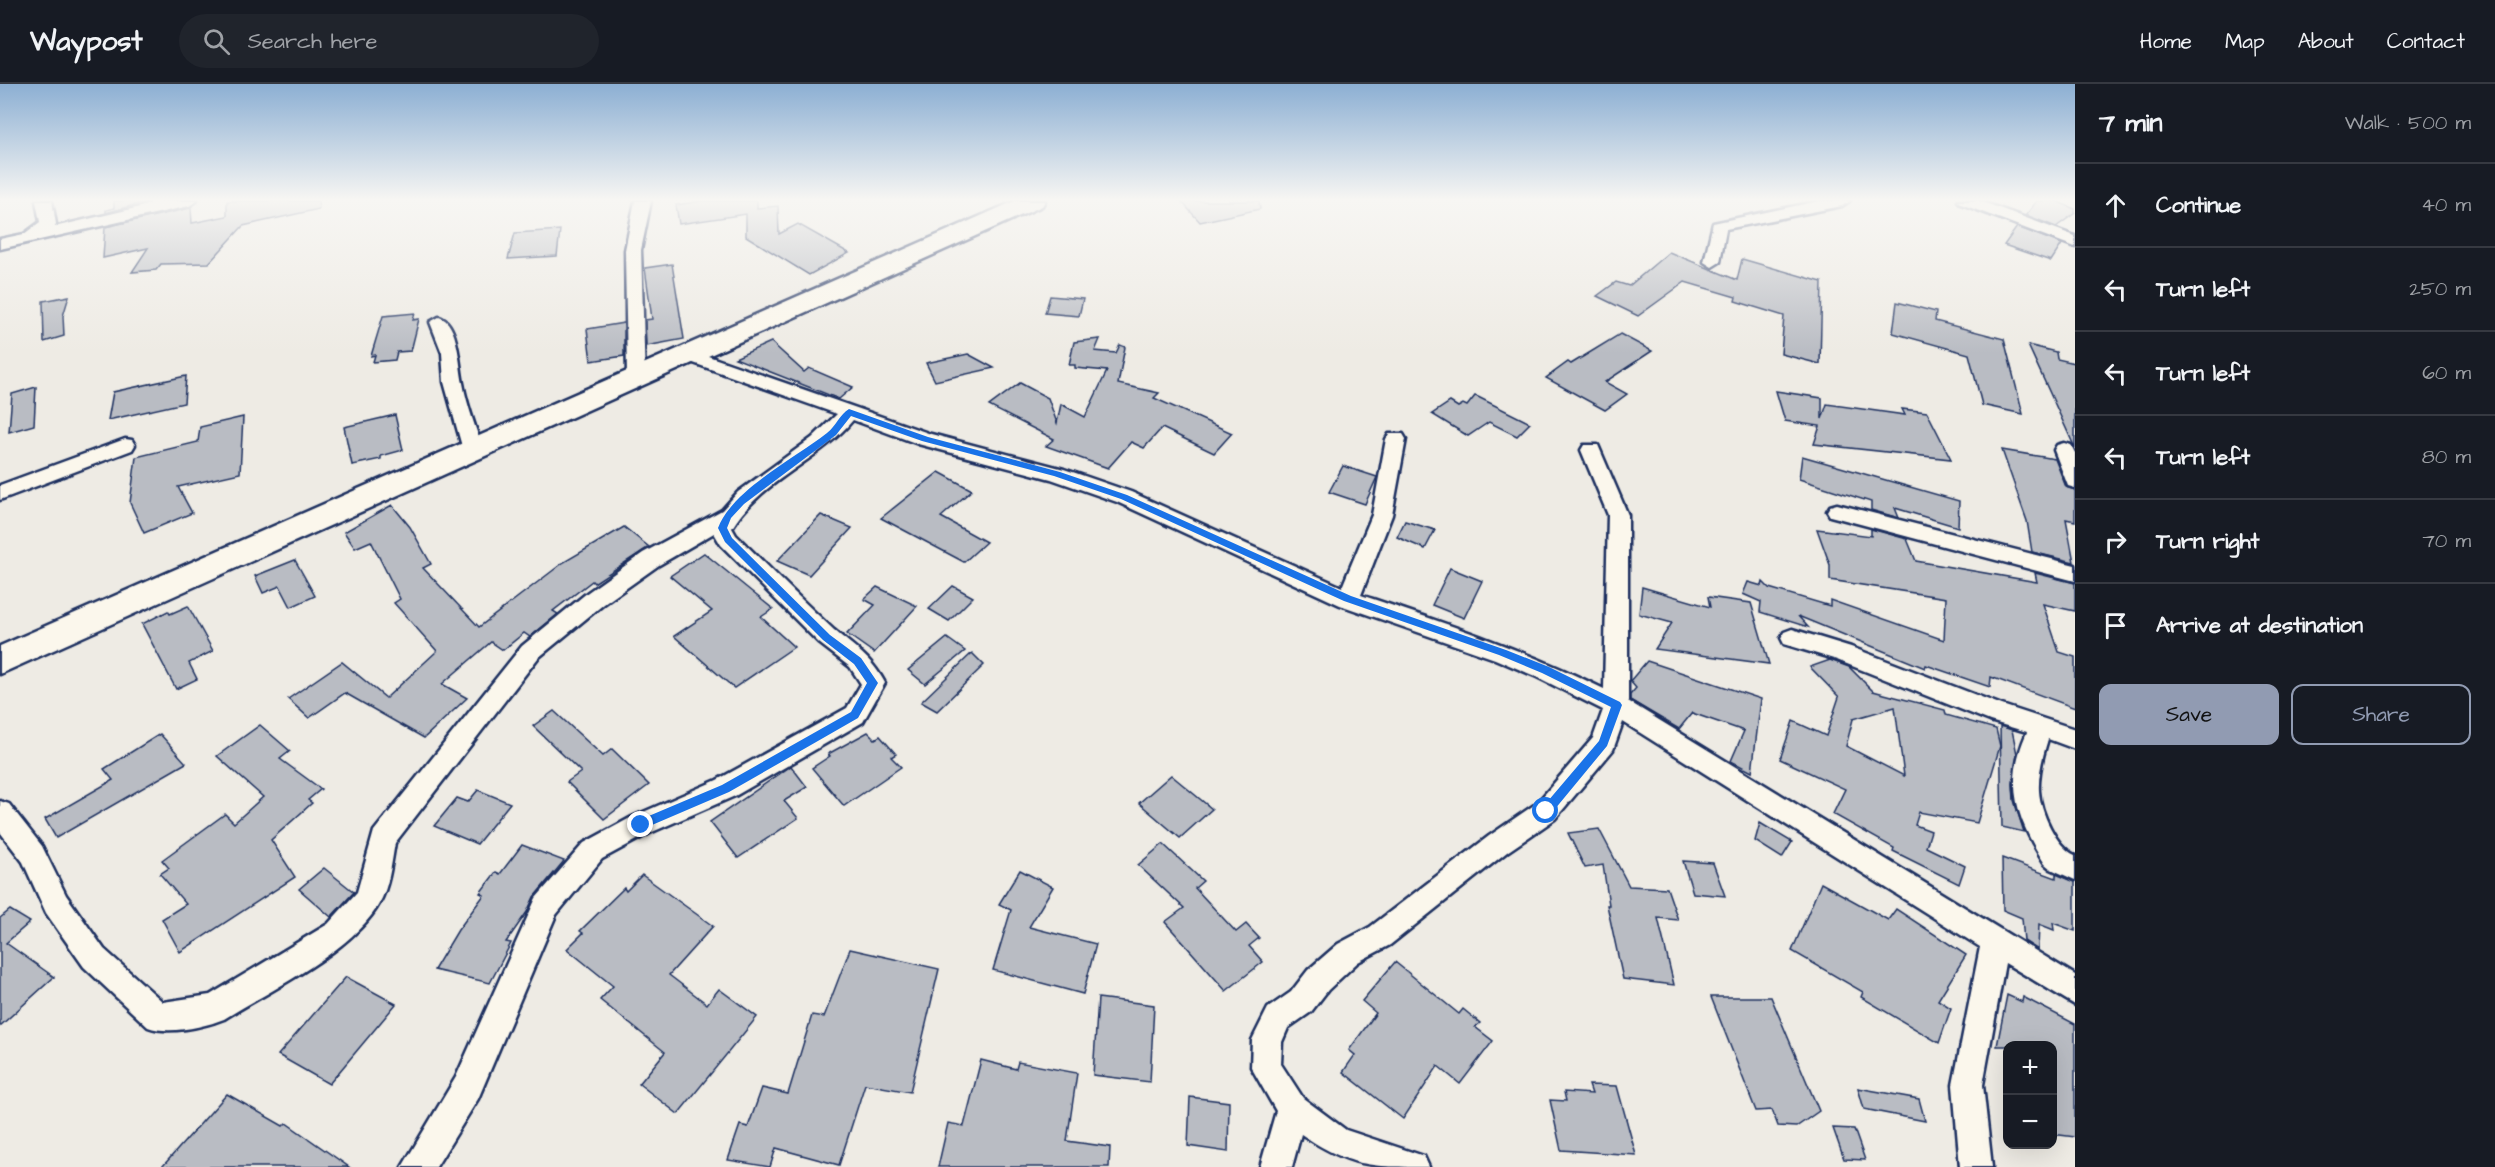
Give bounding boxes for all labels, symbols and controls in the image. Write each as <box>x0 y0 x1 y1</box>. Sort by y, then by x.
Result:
search box <box>179 14 599 68</box>
text: Waypost <box>30 22 143 61</box>
icon: search <box>200 25 233 58</box>
text: Search here <box>248 26 378 57</box>
text: Home <box>2140 27 2192 56</box>
text: Map <box>2225 27 2265 56</box>
text: About <box>2298 27 2354 56</box>
text: Contact <box>2387 27 2465 56</box>
text: 7 min <box>2099 105 2163 141</box>
text: Walk · 500 m <box>2345 109 2471 137</box>
icon: ahead <box>2099 189 2132 222</box>
text: Continue <box>2156 190 2241 221</box>
text: 40 m <box>2421 191 2471 219</box>
icon: left <box>2099 273 2132 306</box>
text: Turn left <box>2156 274 2250 305</box>
text: 250 m <box>2409 275 2471 303</box>
icon: left <box>2099 357 2132 390</box>
text: Turn left <box>2156 358 2250 389</box>
text: 60 m <box>2422 359 2471 387</box>
icon: left <box>2099 441 2132 474</box>
text: Turn left <box>2156 442 2250 473</box>
text: 80 m <box>2422 443 2471 471</box>
icon: right <box>2099 525 2132 558</box>
text: Turn right <box>2156 526 2259 557</box>
text: 70 m <box>2423 527 2471 555</box>
icon: arrive <box>2099 609 2132 642</box>
text: Arrive at destination <box>2156 610 2363 641</box>
button: Save <box>2099 684 2279 745</box>
button: Share <box>2291 684 2471 745</box>
route start <box>1532 797 1558 823</box>
route end <box>627 811 653 837</box>
map controls <box>2003 1041 2057 1149</box>
button: + <box>2003 1041 2057 1095</box>
button: − <box>2003 1095 2057 1149</box>

